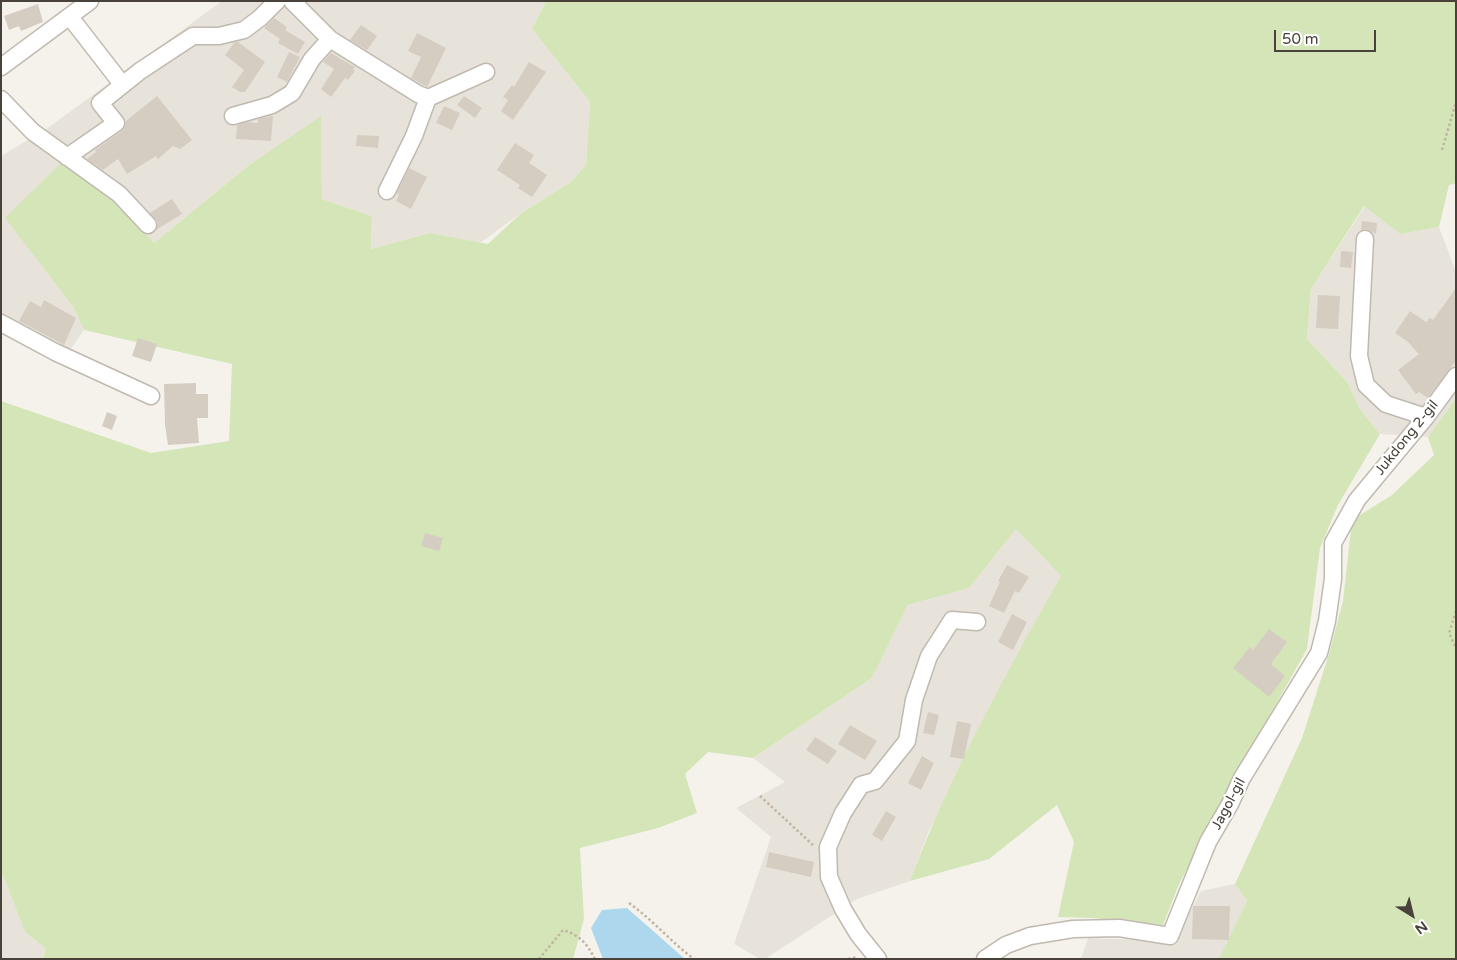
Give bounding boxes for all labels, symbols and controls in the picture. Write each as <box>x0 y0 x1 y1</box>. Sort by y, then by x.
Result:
scale bar <box>1277 20 1380 52</box>
text: 50 m <box>1282 30 1319 48</box>
street label: Jukdong 2-gil <box>1372 397 1442 479</box>
street label: Jagol-gil <box>1208 775 1250 833</box>
north arrow <box>1387 890 1437 940</box>
text: N <box>1412 917 1431 938</box>

